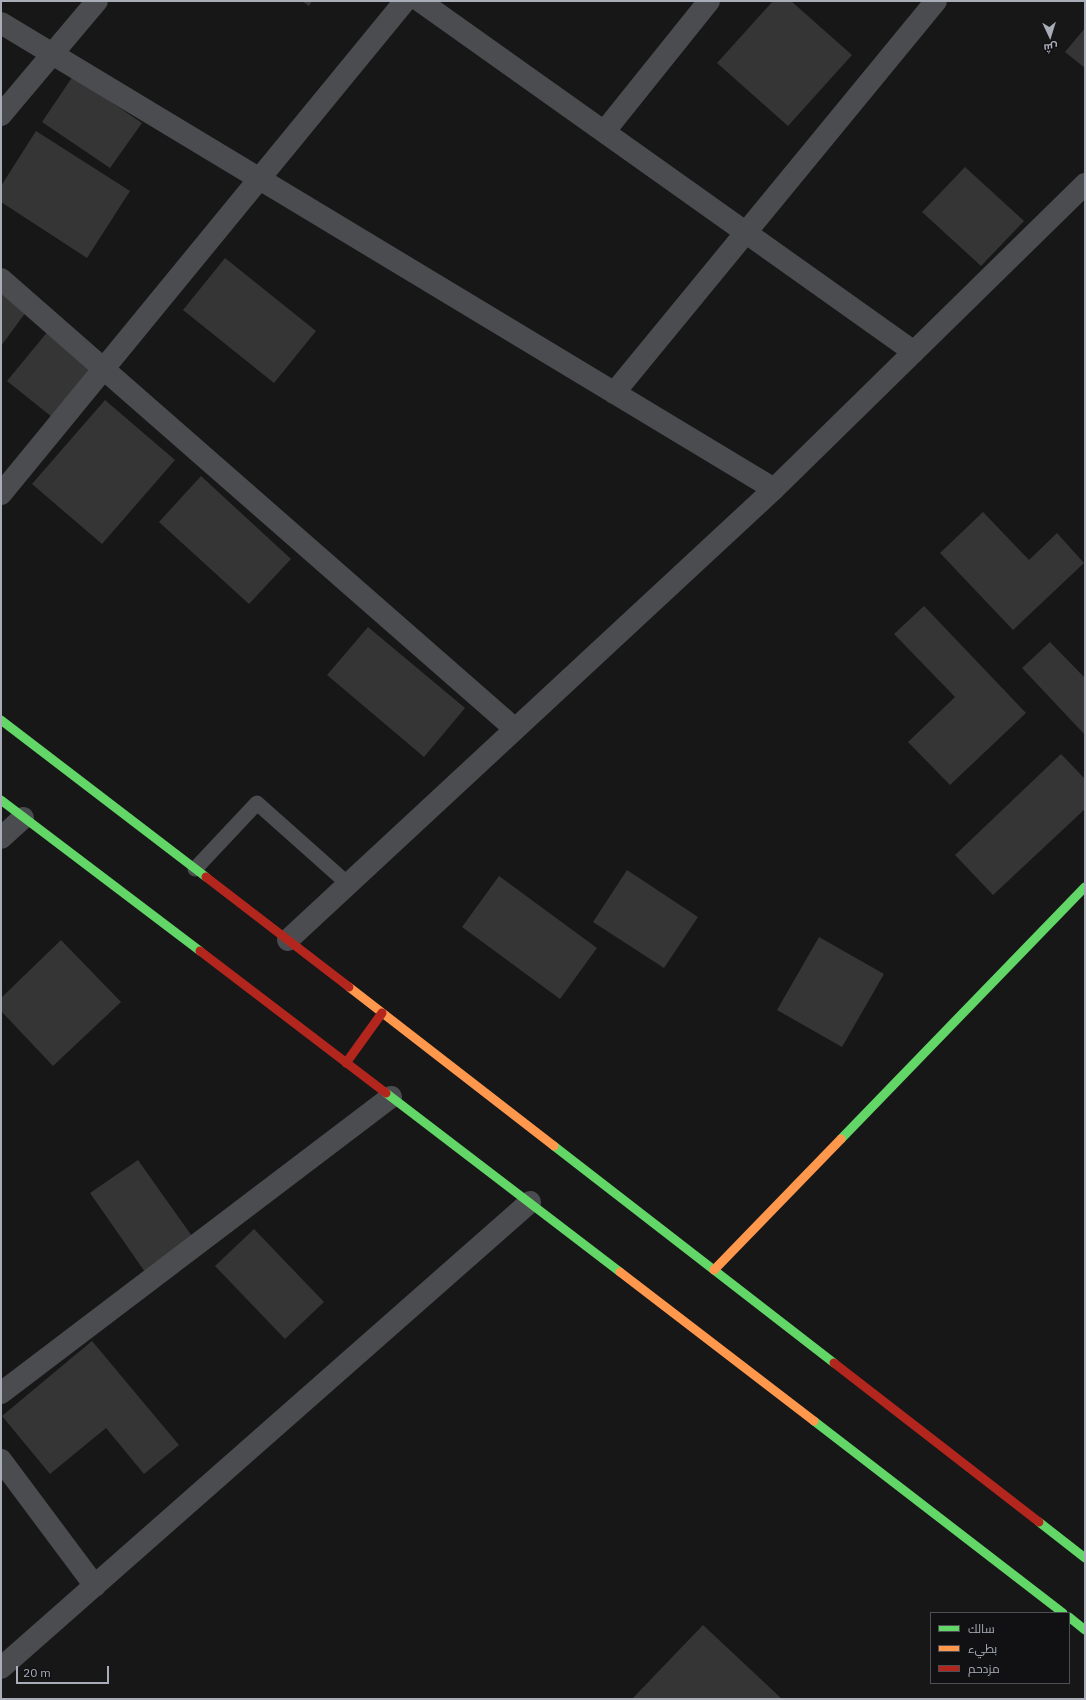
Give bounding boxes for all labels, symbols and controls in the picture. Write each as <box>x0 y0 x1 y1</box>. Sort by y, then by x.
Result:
north arrow <box>1030 16 1070 56</box>
text: ش <box>1043 40 1058 55</box>
legend <box>930 1612 1070 1684</box>
text: سالك <box>968 1621 995 1636</box>
text: بطيء <box>968 1641 997 1656</box>
scale bar <box>18 1658 111 1684</box>
text: مزدحم <box>968 1661 1000 1676</box>
text: 20 m <box>23 1665 51 1680</box>

